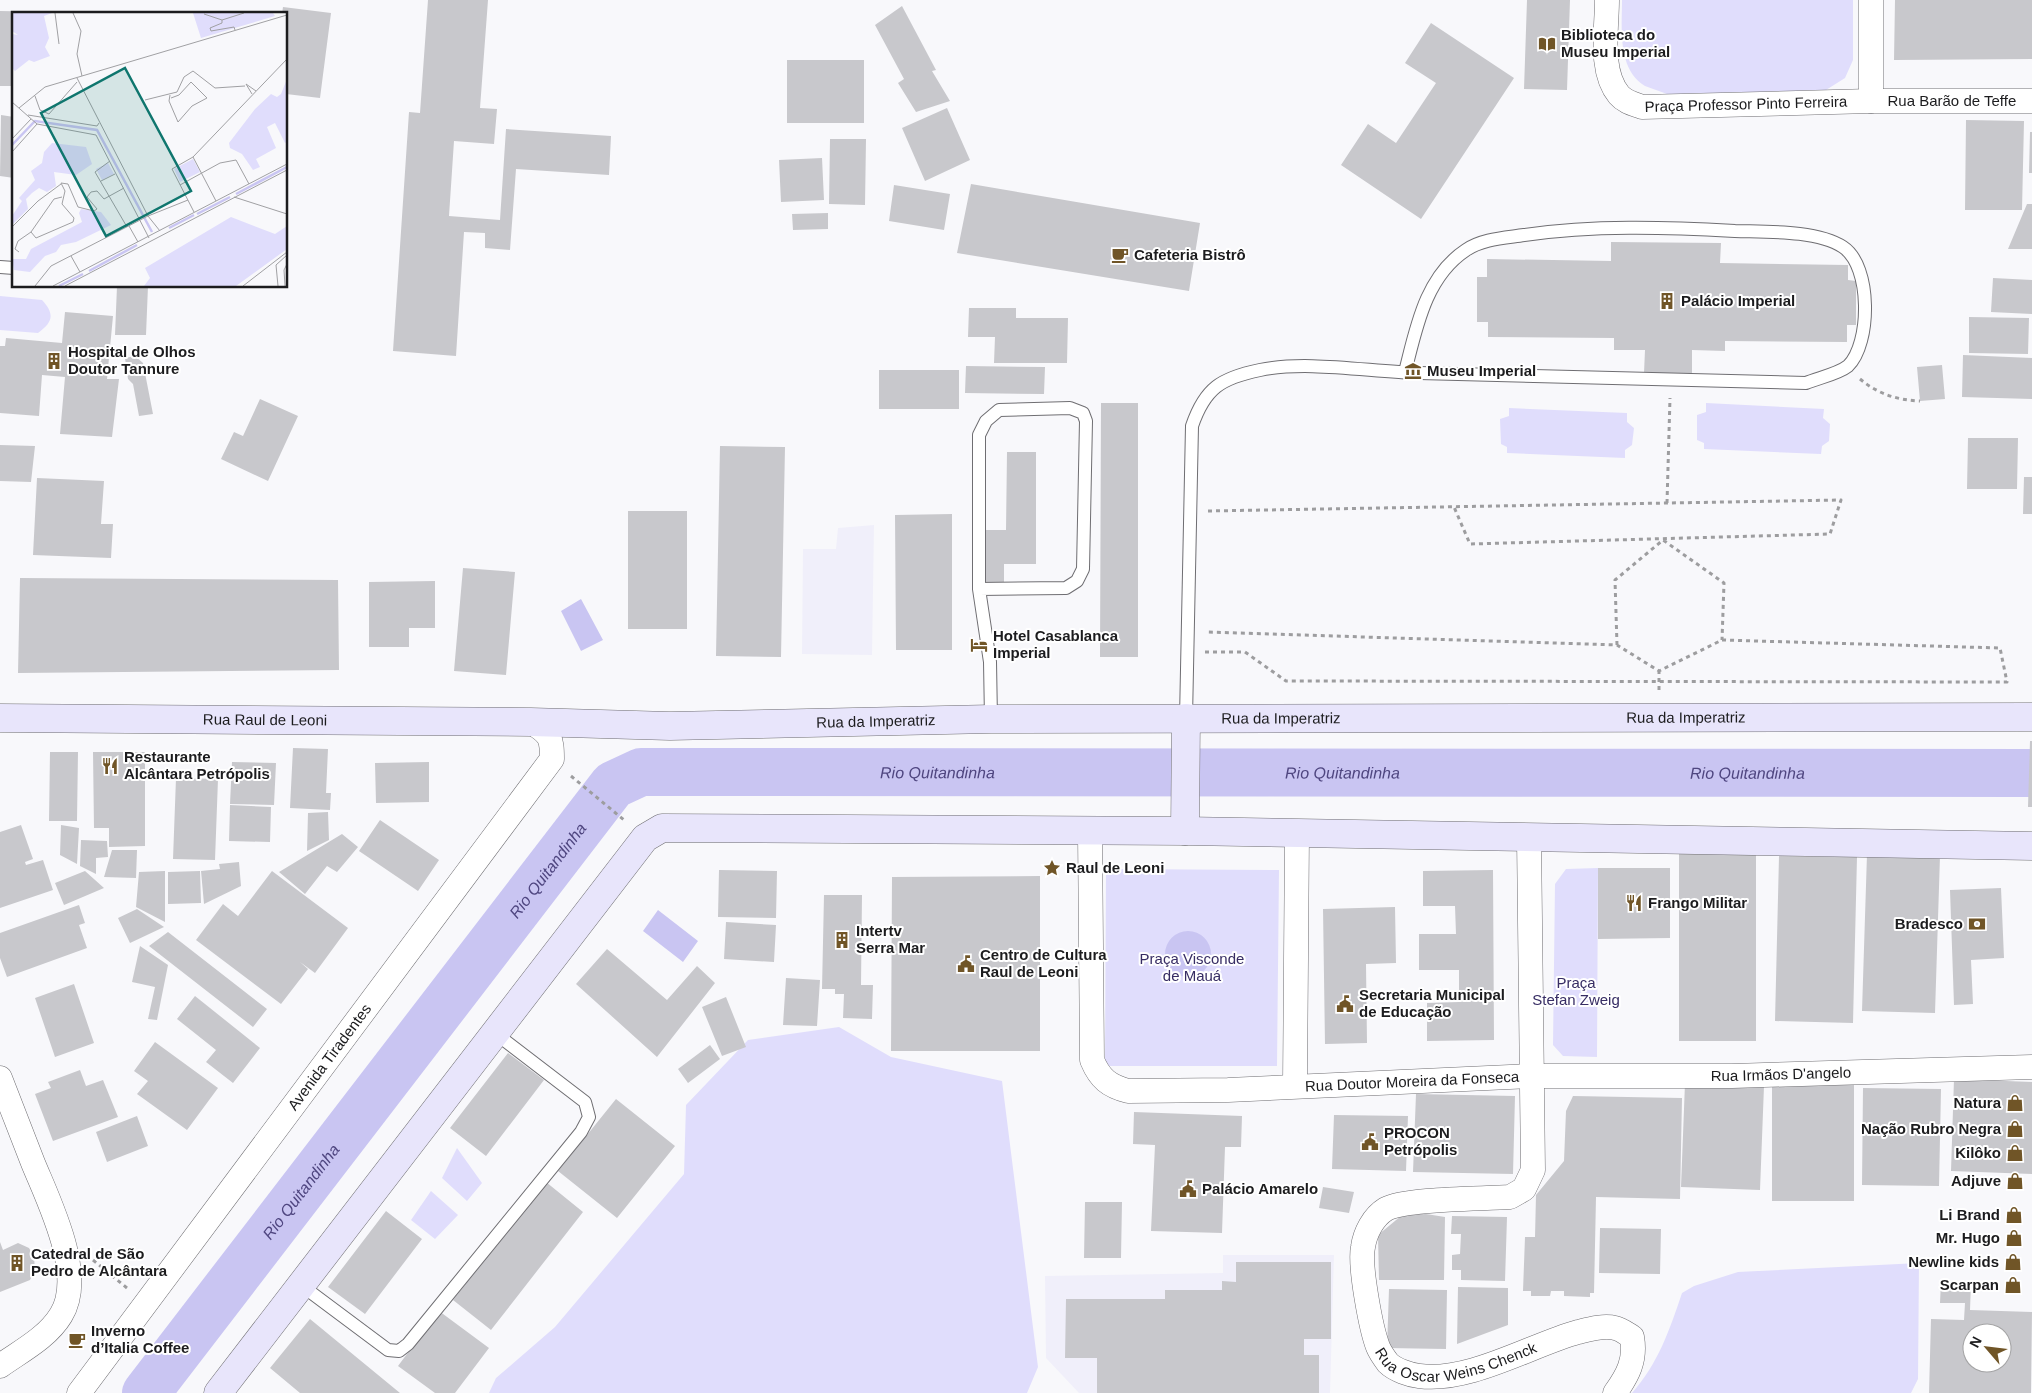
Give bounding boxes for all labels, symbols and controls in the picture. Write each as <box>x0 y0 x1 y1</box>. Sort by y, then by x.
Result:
inset map <box>12 12 288 288</box>
place label: Biblioteca do Museu Imperial <box>1561 26 1670 60</box>
library icon: Biblioteca do Museu Imperial <box>1537 34 1557 54</box>
street label: Rua Barão de Teffe <box>1887 92 2016 109</box>
street label: Praça Professor Pinto Ferreira <box>1644 93 1848 115</box>
cafe icon: Cafeteria Bistrô <box>1110 245 1130 265</box>
place label: Cafeteria Bistrô <box>1134 246 1246 263</box>
building icon: Palácio Imperial <box>1657 291 1677 311</box>
place label: Palácio Imperial <box>1681 292 1795 309</box>
place label: Hospital de Olhos Doutor Tannure <box>68 343 196 377</box>
building icon: Hospital de Olhos Doutor Tannure <box>44 351 64 371</box>
museum icon: Museu Imperial <box>1403 361 1423 381</box>
place label: Museu Imperial <box>1427 362 1536 379</box>
place label: Hotel Casablanca Imperial <box>993 627 1119 661</box>
hotel icon: Hotel Casablanca Imperial <box>969 635 989 655</box>
street label: Rua da Imperatriz <box>1221 709 1341 727</box>
street label: Rua da Imperatriz <box>1626 709 1746 726</box>
street label: Rua Raul de Leoni <box>203 711 327 728</box>
street label: Rua da Imperatriz <box>816 711 936 731</box>
place label: Restaurante Alcântara Petrópolis <box>124 748 270 782</box>
restaurant icon: Restaurante Alcântara Petrópolis <box>100 756 120 776</box>
water label: Rio Quitandinha <box>880 764 995 781</box>
water label: Rio Quitandinha <box>1285 764 1400 782</box>
water label: Rio Quitandinha <box>1690 765 1805 782</box>
water label: Rio Quitandinha <box>506 820 590 921</box>
place icon: Raul de Leoni <box>1042 858 1062 878</box>
place label: Raul de Leoni <box>1066 859 1164 876</box>
restaurant icon: Frango Militar <box>1624 893 1644 913</box>
place label: Frango Militar <box>1648 894 1747 911</box>
bank icon: Bradesco <box>1967 914 1987 934</box>
place label: Bradesco <box>1895 915 1963 932</box>
place label: Intertv Serra Mar <box>856 922 925 956</box>
building icon: Intertv Serra Mar <box>832 930 852 950</box>
place label: Centro de Cultura Raul de Leoni <box>980 946 1107 980</box>
park label: Praça Visconde de Mauá <box>1140 950 1244 984</box>
public building icon: Centro de Cultura Raul de Leoni <box>956 954 976 974</box>
park label: Praça Stefan Zweig <box>1532 974 1620 1008</box>
place label: Secretaria Municipal de Educação <box>1359 986 1505 1020</box>
public building icon: Secretaria Municipal de Educação <box>1335 994 1355 1014</box>
street label: Avenida Tiradentes <box>284 1000 374 1113</box>
street label: Rua Irmãos D'angelo <box>1711 1063 1851 1084</box>
street label: Rua Doutor Moreira da Fonseca <box>1305 1068 1520 1094</box>
shop icon: Natura <box>2005 1093 2025 1113</box>
place label: Natura <box>1953 1094 2002 1111</box>
shop icon: Nação Rubro Negra <box>2005 1119 2025 1139</box>
place label: Nação Rubro Negra <box>1861 1120 2002 1137</box>
place label: PROCON Petrópolis <box>1384 1124 1457 1158</box>
public building icon: PROCON Petrópolis <box>1360 1132 1380 1152</box>
water label: Rio Quitandinha <box>259 1141 343 1243</box>
shop icon: Kilôko <box>2005 1143 2025 1163</box>
place label: Kilôko <box>1955 1144 2001 1161</box>
shop icon: Adjuve <box>2005 1171 2025 1191</box>
place label: Adjuve <box>1951 1172 2001 1189</box>
public building icon: Palácio Amarelo <box>1178 1179 1198 1199</box>
place label: Palácio Amarelo <box>1202 1180 1318 1197</box>
shop icon: Li Brand <box>2004 1205 2024 1225</box>
place label: Li Brand <box>1939 1206 2000 1223</box>
shop icon: Mr. Hugo <box>2004 1228 2024 1248</box>
place label: Mr. Hugo <box>1936 1229 2000 1246</box>
place label: Catedral de São Pedro de Alcântara <box>31 1245 168 1279</box>
shop icon: Newline kids <box>2003 1252 2023 1272</box>
building icon: Catedral de São Pedro de Alcântara <box>7 1253 27 1273</box>
place label: Newline kids <box>1908 1253 1999 1270</box>
shop icon: Scarpan <box>2003 1275 2023 1295</box>
place label: Scarpan <box>1940 1276 1999 1293</box>
place label: Inverno d’Italia Coffee <box>91 1322 189 1356</box>
north arrow <box>1962 1323 2012 1373</box>
cafe icon: Inverno d’Italia Coffee <box>67 1330 87 1350</box>
street label: Rua Oscar Weins Chenck <box>1373 1332 1545 1354</box>
text: N <box>1966 1334 1985 1350</box>
text: Rua Oscar Weins Chenck <box>1372 1339 1539 1385</box>

